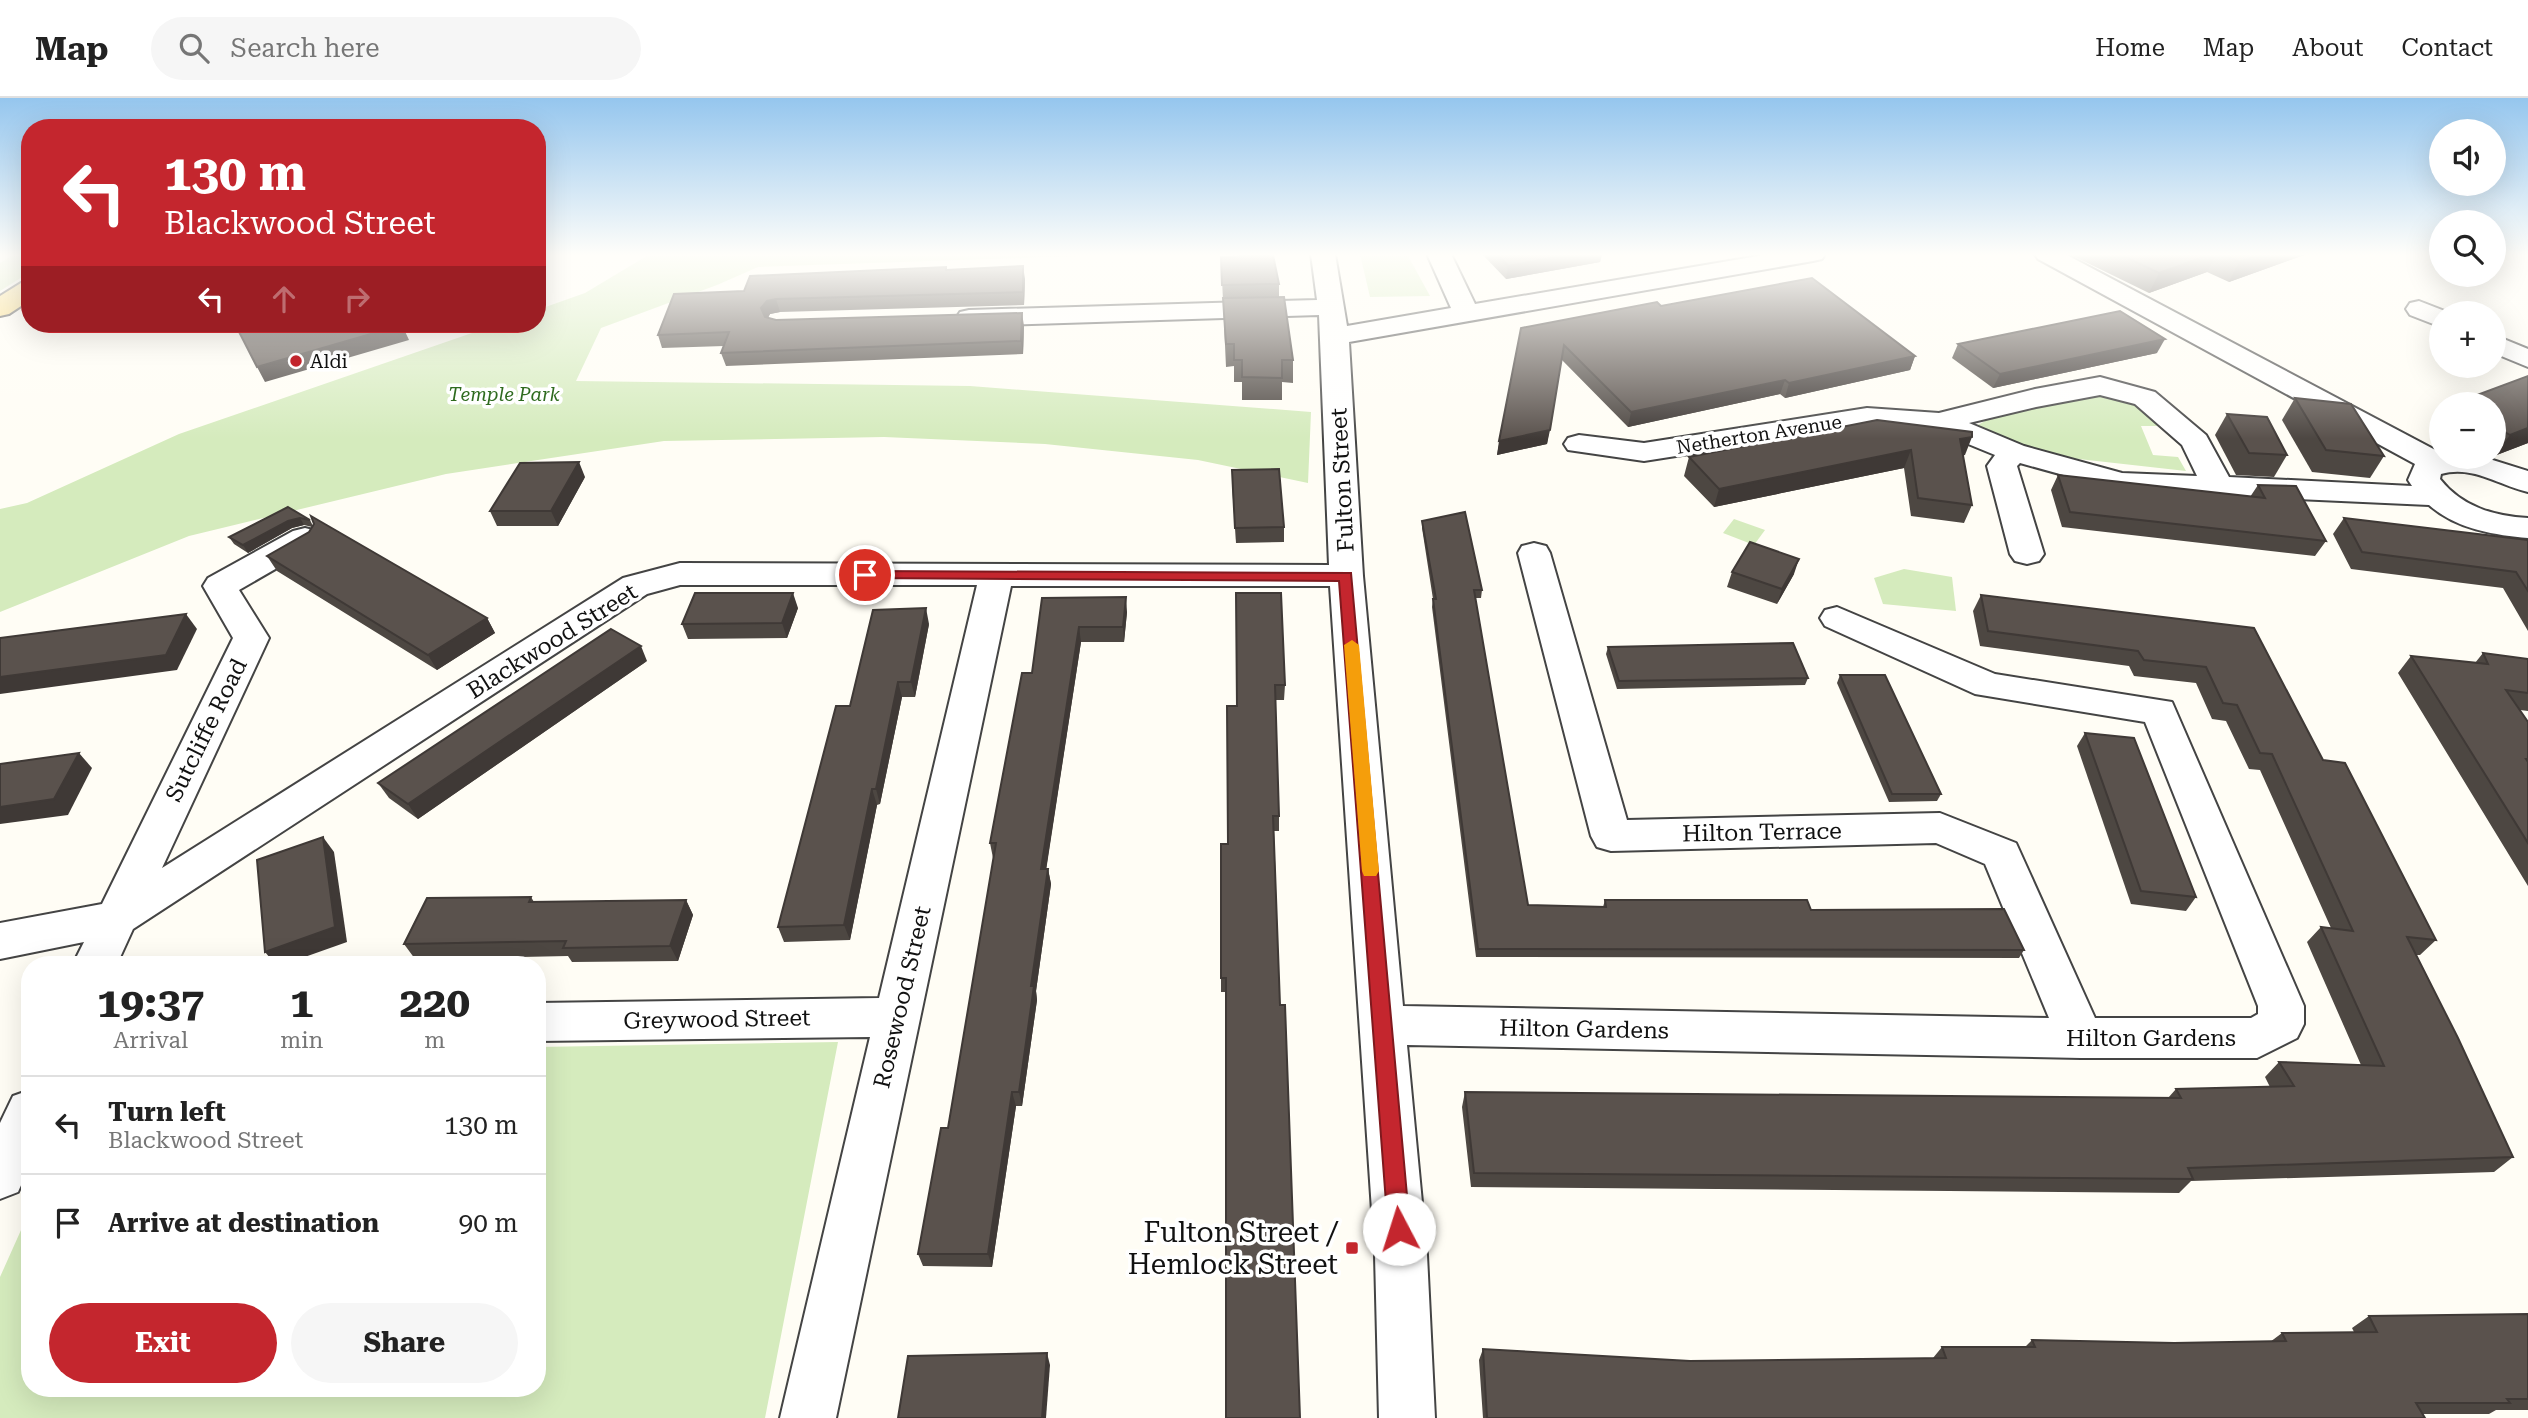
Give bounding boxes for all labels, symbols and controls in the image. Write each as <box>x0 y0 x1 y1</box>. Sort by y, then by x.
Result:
search box <box>151 17 641 80</box>
text: Map <box>35 29 109 68</box>
icon: search <box>175 29 213 67</box>
text: Search here <box>231 33 380 63</box>
text: Home <box>2095 34 2165 62</box>
text: Map <box>2203 34 2254 62</box>
text: About <box>2292 34 2363 62</box>
text: Contact <box>2401 34 2493 62</box>
map controls <box>2429 119 2506 469</box>
button: sound <box>2429 119 2506 196</box>
text: 130 m <box>164 145 306 202</box>
icon: left <box>49 147 140 238</box>
text: Blackwood Street <box>164 204 436 242</box>
button: search <box>2429 210 2506 287</box>
icon: left <box>192 280 230 318</box>
icon: ahead <box>265 280 303 318</box>
icon: right <box>338 280 376 318</box>
button: + <box>2429 301 2506 378</box>
place label: Aldi <box>310 350 348 373</box>
marker: Aldi <box>288 353 304 369</box>
park label: Temple Park <box>448 383 561 406</box>
button: − <box>2429 392 2506 469</box>
street label: Fulton Street <box>1325 407 1360 553</box>
street label: Netherton Avenue <box>1675 410 1843 459</box>
pin <box>835 545 895 605</box>
icon: arrive <box>846 556 884 594</box>
street label: Blackwood Street <box>462 578 643 705</box>
street label: Sutcliffe Road <box>160 654 253 806</box>
street label: Hilton Terrace <box>1682 818 1842 847</box>
street label: Rosewood Street <box>868 903 937 1091</box>
text: 19:37 <box>97 978 204 1027</box>
text: 1 <box>290 978 314 1027</box>
text: 220 <box>399 978 470 1027</box>
street label: Greywood Street <box>623 1004 811 1035</box>
street label: Hilton Gardens <box>1499 1015 1669 1044</box>
street label: Hilton Gardens <box>2066 1025 2236 1052</box>
text: Arrival <box>113 1027 188 1054</box>
text: min <box>280 1027 323 1054</box>
text: m <box>424 1027 445 1054</box>
text: Turn left <box>108 1097 226 1127</box>
icon: left <box>49 1106 87 1144</box>
text: 130 m <box>444 1110 518 1140</box>
text: Blackwood Street <box>108 1127 303 1154</box>
position arrow <box>1362 1192 1436 1266</box>
icon: arrive <box>49 1204 87 1242</box>
text: Arrive at destination <box>108 1208 379 1238</box>
text: 90 m <box>459 1208 518 1238</box>
place label: Fulton Street / Hemlock Street <box>1128 1216 1339 1281</box>
marker: Fulton Street / Hemlock Street <box>1344 1240 1360 1256</box>
button: Exit <box>49 1303 277 1383</box>
button: Share <box>291 1303 518 1383</box>

